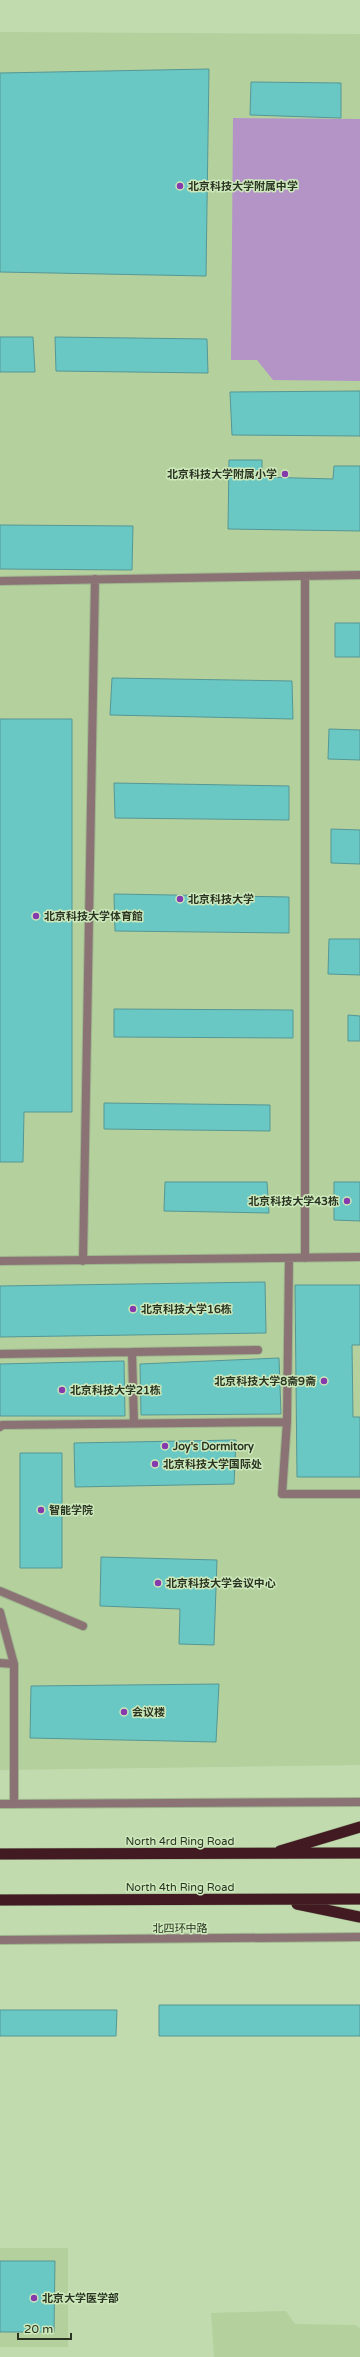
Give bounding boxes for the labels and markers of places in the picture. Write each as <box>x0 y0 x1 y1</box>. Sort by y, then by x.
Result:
place label: 北京科技大学附属中学 <box>188 180 298 193</box>
marker: 北京科技大学附属中学 <box>175 181 185 191</box>
place label: 北京科技大学附属小学 <box>167 468 277 481</box>
marker: 北京科技大学附属小学 <box>280 469 290 479</box>
place label: 北京科技大学 <box>188 893 254 906</box>
marker: 北京科技大学 <box>175 894 185 904</box>
place label: 北京科技大学体育館 <box>44 910 143 923</box>
marker: 北京科技大学体育館 <box>31 911 41 921</box>
place label: 北京科技大学43栋 <box>248 1195 339 1208</box>
marker: 北京科技大学43栋 <box>342 1196 352 1206</box>
place label: 北京科技大学16栋 <box>141 1303 232 1316</box>
marker: 北京科技大学16栋 <box>128 1304 138 1314</box>
place label: 北京科技大学8斋9斋 <box>214 1375 316 1388</box>
marker: 北京科技大学8斋9斋 <box>319 1376 329 1386</box>
place label: 北京科技大学21栋 <box>70 1384 161 1397</box>
marker: 北京科技大学21栋 <box>57 1385 67 1395</box>
place label: Joy's Dormitory <box>172 1440 254 1454</box>
marker: Joy's Dormitory <box>160 1441 170 1451</box>
place label: 北京科技大学国际处 <box>163 1458 262 1471</box>
marker: 北京科技大学国际处 <box>150 1459 160 1469</box>
place label: 智能学院 <box>49 1504 93 1517</box>
marker: 智能学院 <box>36 1505 46 1515</box>
place label: 北京科技大学会议中心 <box>166 1577 276 1590</box>
marker: 北京科技大学会议中心 <box>153 1578 163 1588</box>
place label: 会议楼 <box>132 1706 165 1719</box>
marker: 会议楼 <box>119 1707 129 1717</box>
place label: 北京大学医学部 <box>42 2292 119 2305</box>
marker: 北京大学医学部 <box>29 2293 39 2303</box>

